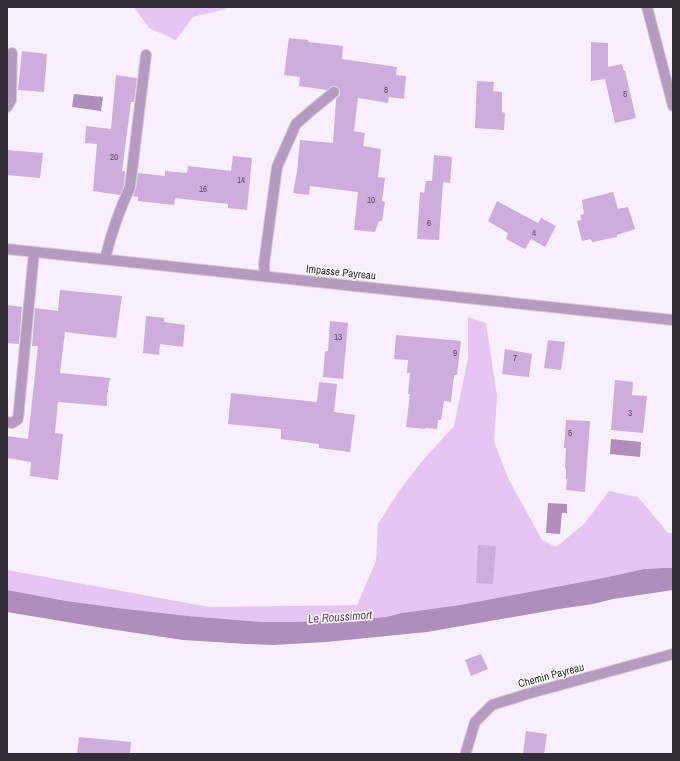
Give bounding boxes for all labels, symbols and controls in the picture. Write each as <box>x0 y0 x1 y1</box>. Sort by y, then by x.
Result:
house number: 8 <box>384 84 388 96</box>
house number: 5 <box>623 88 627 100</box>
house number: 20 <box>110 151 118 163</box>
house number: 14 <box>237 174 245 186</box>
house number: 16 <box>199 183 207 195</box>
house number: 10 <box>367 194 375 206</box>
house number: 6 <box>427 217 431 229</box>
house number: 4 <box>532 227 536 239</box>
street label: Impasse Payreau <box>305 261 377 283</box>
house number: 13 <box>334 331 342 343</box>
house number: 9 <box>453 347 457 359</box>
house number: 7 <box>513 352 517 364</box>
house number: 3 <box>628 407 632 419</box>
house number: 5 <box>568 427 572 439</box>
water label: Le Roussimort <box>308 607 373 627</box>
street label: Chemin Payreau <box>516 659 586 691</box>

